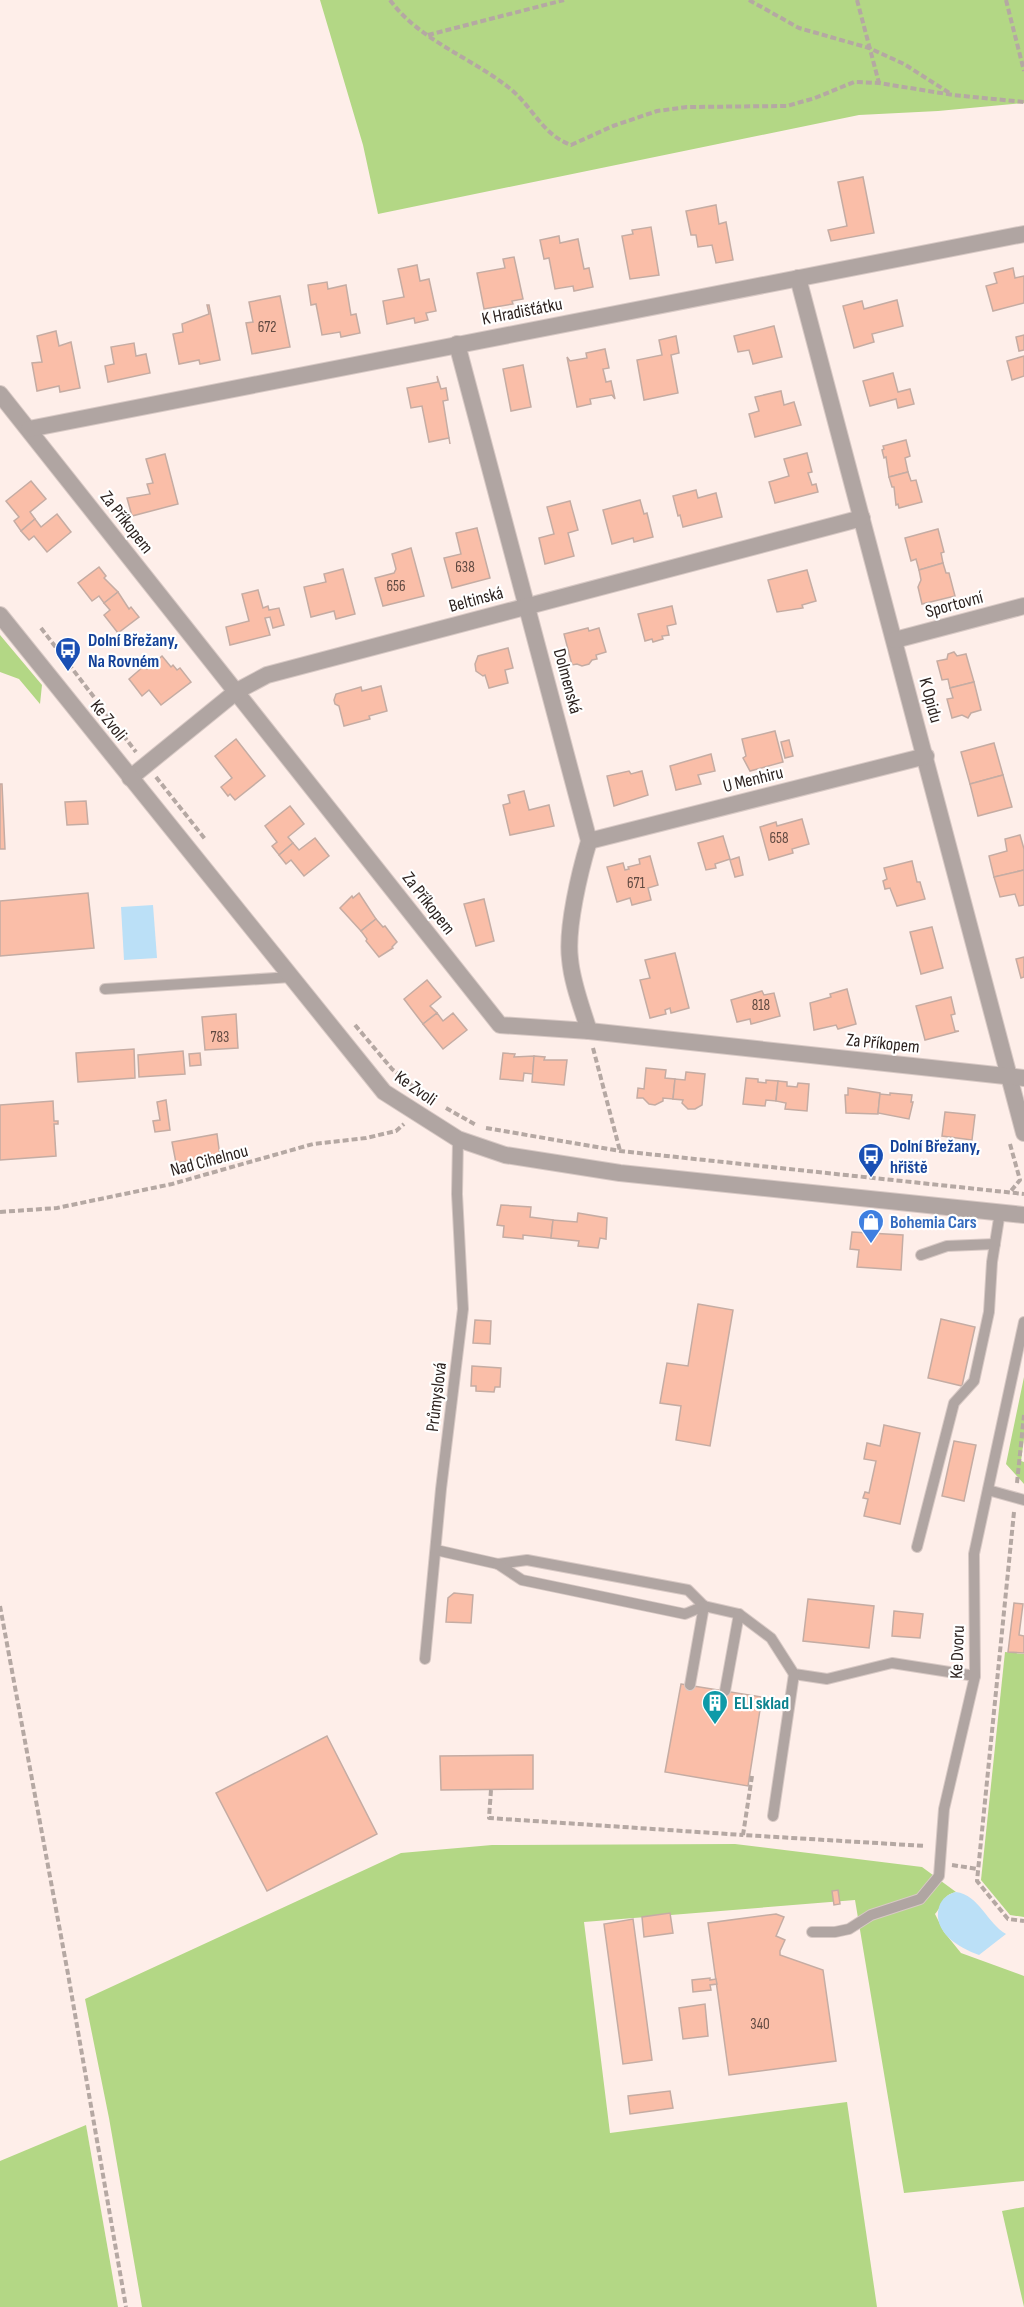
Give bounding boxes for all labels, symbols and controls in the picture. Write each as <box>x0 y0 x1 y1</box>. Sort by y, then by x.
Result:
street label: K Hradišťátku <box>480 293 564 330</box>
house number: 672 <box>258 318 276 337</box>
street label: Za Příkopem <box>96 487 157 558</box>
house number: 638 <box>455 558 475 577</box>
house number: 656 <box>386 577 406 596</box>
street label: Beltinská <box>447 582 506 617</box>
street label: Sportovní <box>923 587 986 622</box>
place label: Dolní Břežany, Na Rovném <box>88 630 178 672</box>
bus stop icon: Dolní Břežany, Na Rovném <box>53 635 83 673</box>
street label: Dolmenská <box>549 646 586 716</box>
street label: K Opidu <box>914 675 947 725</box>
street label: Ke Zvoli <box>86 696 131 745</box>
street label: U Menhiru <box>721 762 785 797</box>
house number: 658 <box>769 829 789 848</box>
street label: Za Příkopem <box>398 868 459 939</box>
house number: 671 <box>627 874 646 893</box>
house number: 818 <box>752 996 770 1015</box>
house number: 783 <box>211 1028 229 1047</box>
street label: Za Příkopem <box>845 1029 921 1058</box>
street label: Ke Zvoli <box>391 1066 441 1110</box>
place label: Dolní Břežany, hřiště <box>890 1136 980 1178</box>
street label: Nad Cihelnou <box>168 1140 250 1181</box>
bus stop icon: Dolní Břežany, hřiště <box>856 1141 886 1179</box>
shop icon: Bohemia Cars <box>856 1207 886 1245</box>
place label: Bohemia Cars <box>890 1212 977 1233</box>
street label: Průmyslová <box>422 1361 451 1433</box>
street label: Ke Dvoru <box>946 1625 969 1679</box>
building icon: ELI sklad <box>700 1688 730 1726</box>
place label: ELI sklad <box>734 1693 789 1714</box>
house number: 340 <box>750 2015 770 2034</box>

